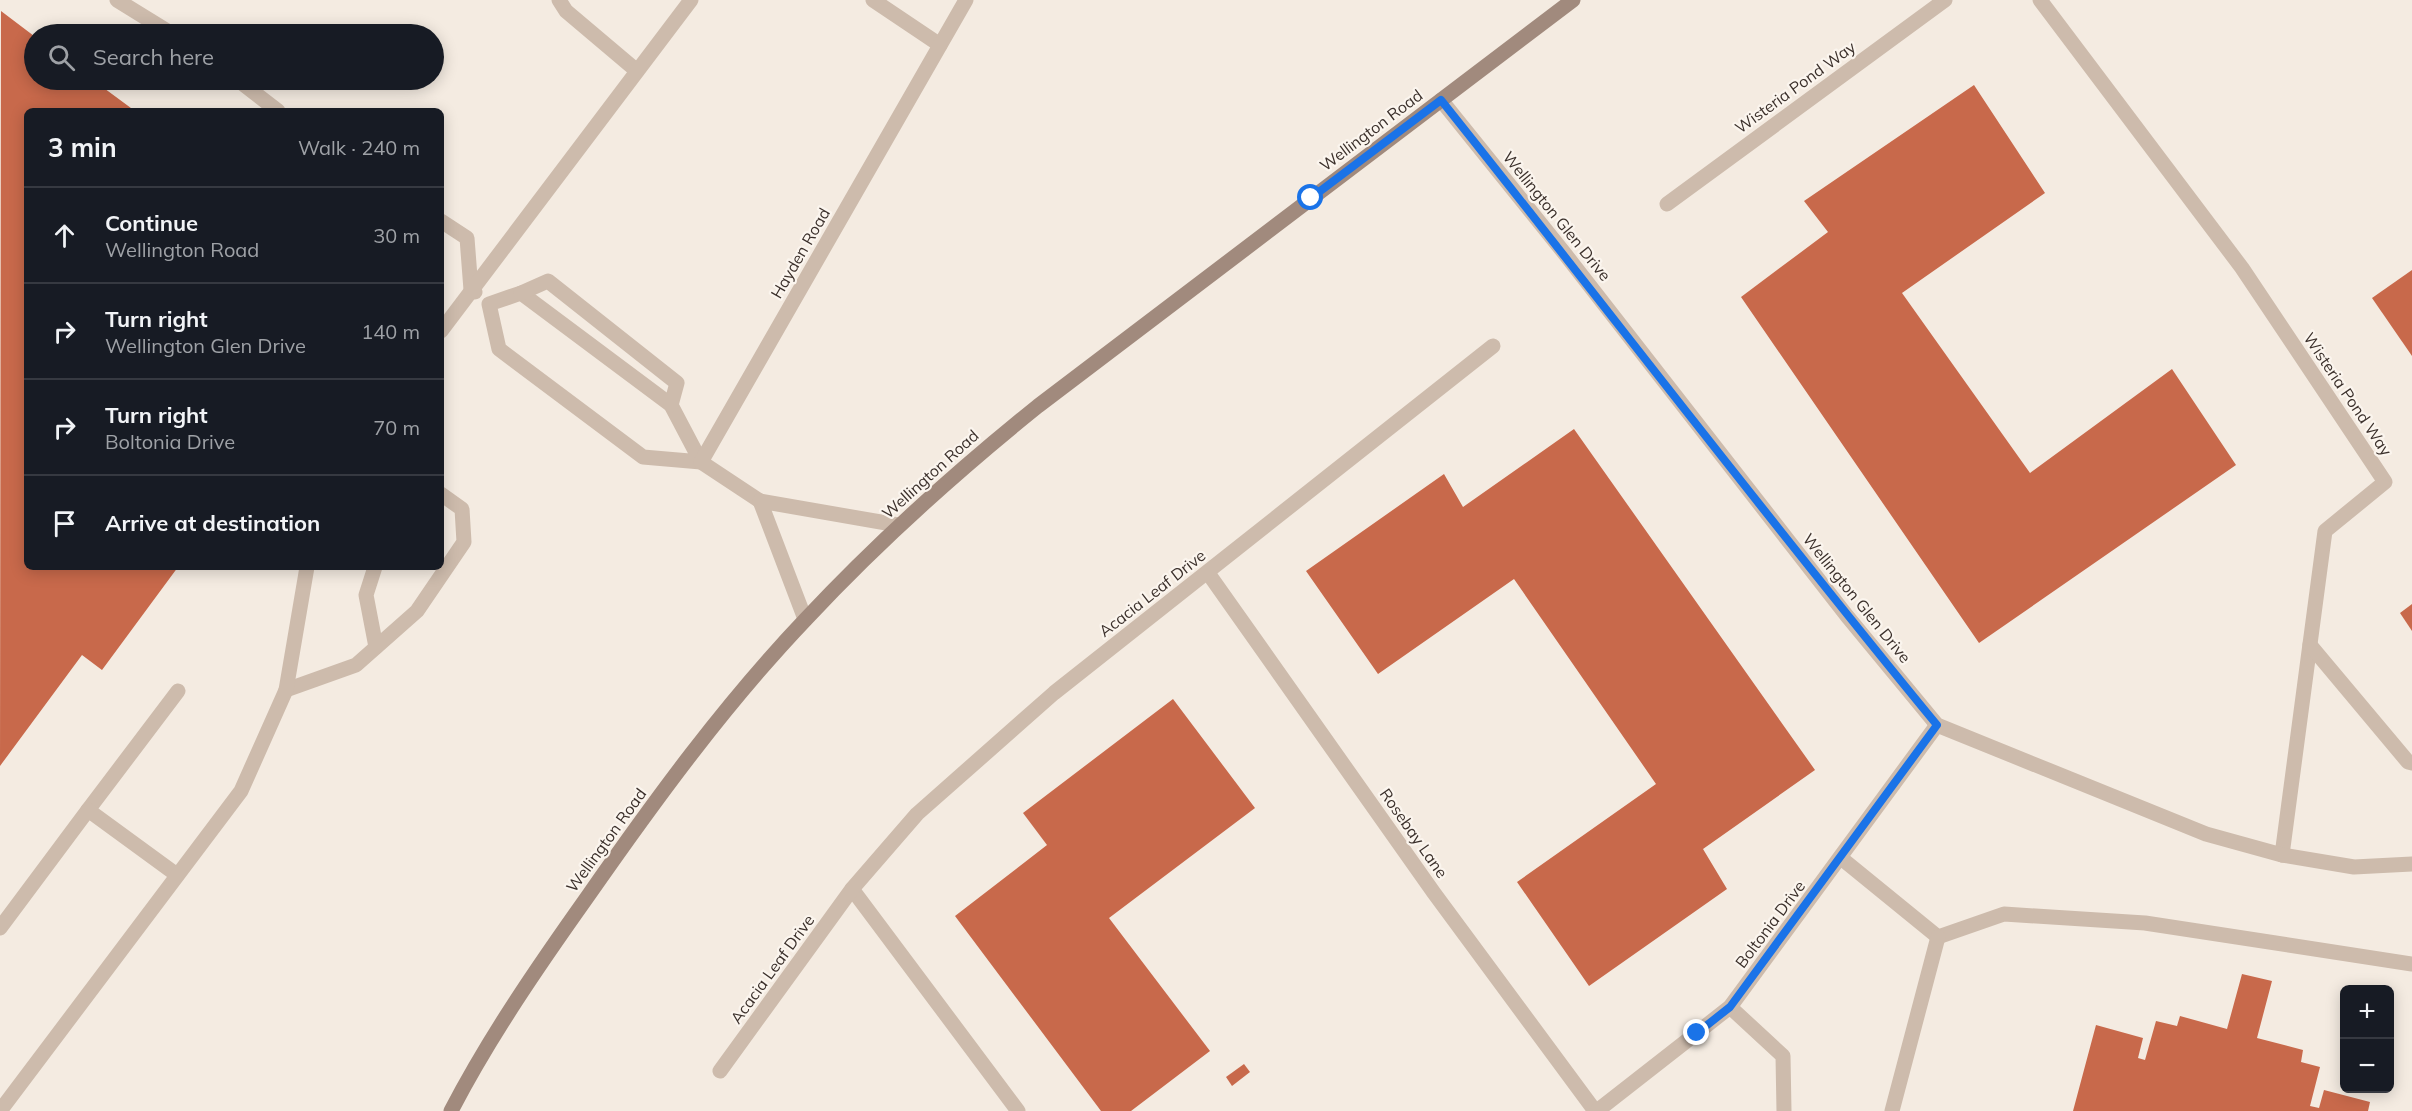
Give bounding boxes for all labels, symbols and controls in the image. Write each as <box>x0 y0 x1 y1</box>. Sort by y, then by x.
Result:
search box <box>24 24 444 90</box>
street label: Wisteria Pond Way <box>1731 36 1860 138</box>
icon: search <box>45 41 78 74</box>
text: Search here <box>93 43 214 71</box>
street label: Wellington Road <box>1316 85 1426 175</box>
text: 3 min <box>48 131 117 164</box>
text: Walk · 240 m <box>298 135 420 160</box>
street label: Wellington Glen Drive <box>1499 147 1615 285</box>
route start <box>1297 184 1323 210</box>
street label: Hayden Road <box>766 204 834 302</box>
text: Continue <box>105 209 198 237</box>
icon: ahead <box>48 219 81 252</box>
text: 30 m <box>373 223 420 248</box>
text: Wellington Road <box>105 237 259 262</box>
text: Turn right <box>105 305 208 333</box>
icon: right <box>48 315 81 348</box>
text: 140 m <box>361 319 420 344</box>
street label: Wisteria Pond Way <box>2299 329 2397 460</box>
text: Wellington Glen Drive <box>105 333 306 358</box>
text: Turn right <box>105 401 208 429</box>
icon: right <box>48 411 81 444</box>
text: 70 m <box>373 415 420 440</box>
street label: Wellington Road <box>877 425 983 523</box>
text: Boltonia Drive <box>105 429 235 454</box>
icon: arrive <box>48 507 81 540</box>
text: Arrive at destination <box>105 509 320 537</box>
street label: Wellington Glen Drive <box>1799 529 1915 667</box>
street label: Acacia Leaf Drive <box>1095 545 1209 641</box>
street label: Wellington Road <box>562 784 650 896</box>
street label: Rosebay Lane <box>1376 784 1452 882</box>
street label: Boltonia Drive <box>1731 876 1809 972</box>
street label: Acacia Leaf Drive <box>726 911 818 1027</box>
map controls <box>2340 985 2394 1093</box>
button: + <box>2340 985 2394 1039</box>
route end <box>1683 1019 1709 1045</box>
button: − <box>2340 1039 2394 1093</box>

